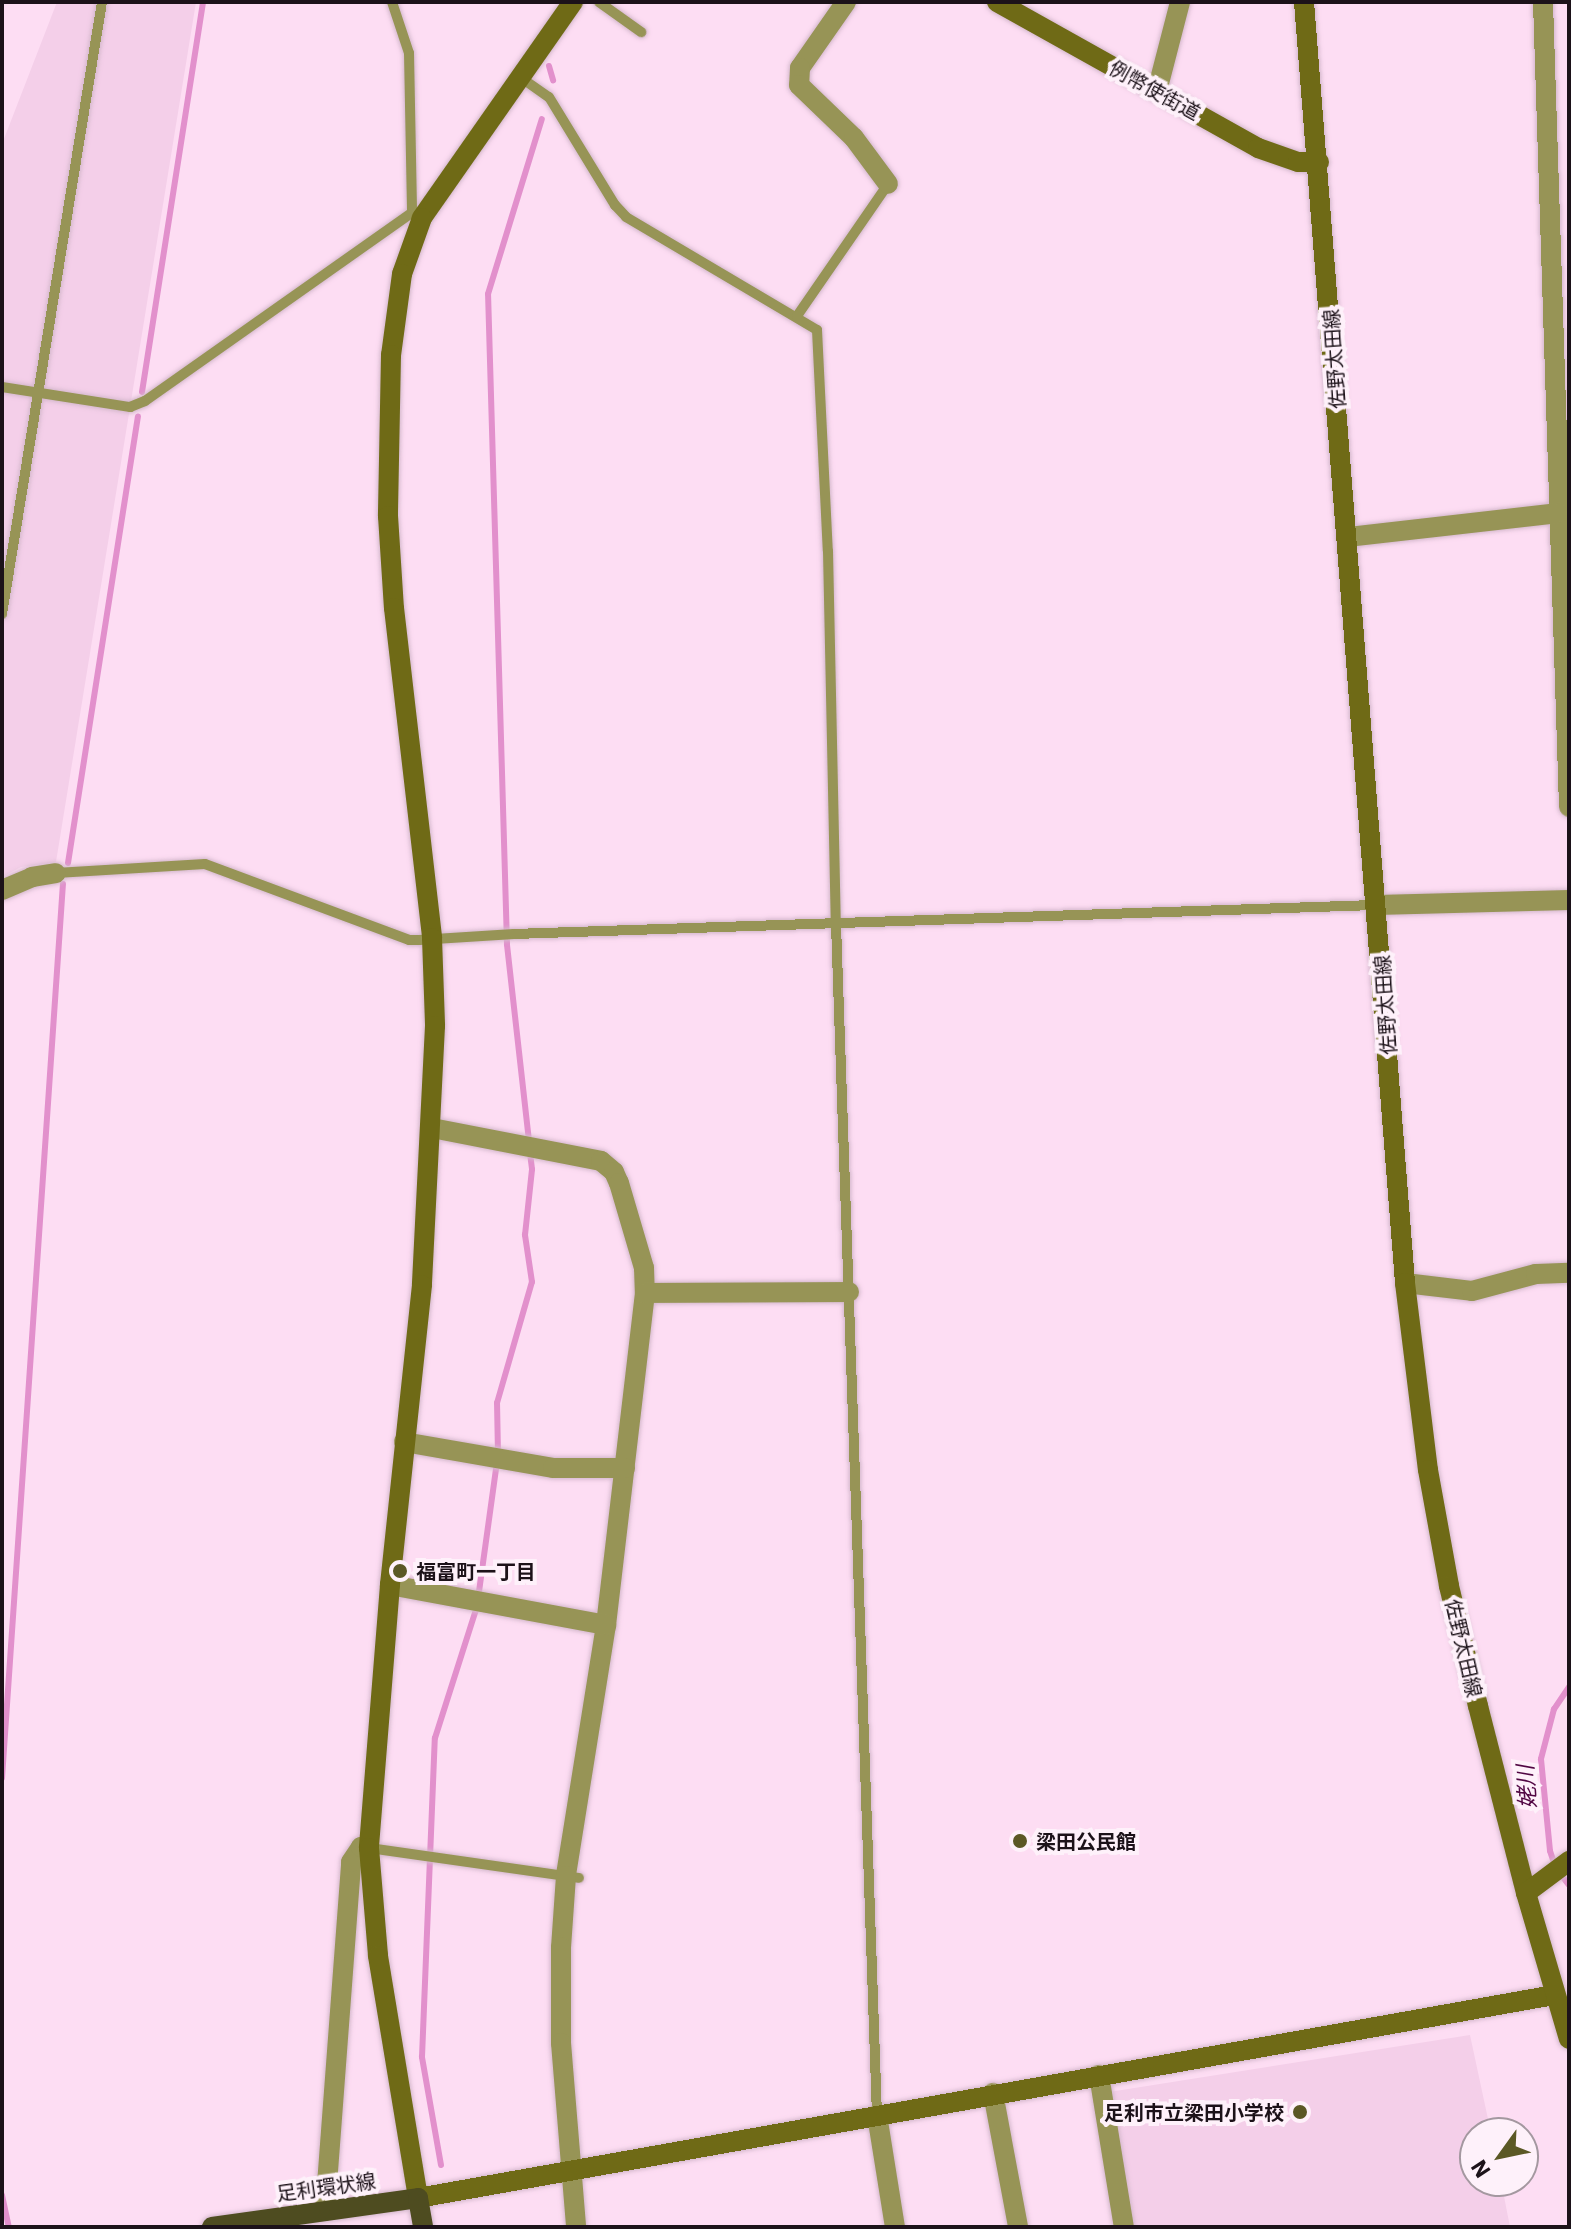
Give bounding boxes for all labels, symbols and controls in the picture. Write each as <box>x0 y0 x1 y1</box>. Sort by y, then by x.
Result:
street label: 例幣使街道 <box>1105 55 1205 125</box>
street label: 佐野太田線 <box>1319 308 1349 410</box>
street label: 佐野太田線 <box>1370 954 1400 1056</box>
place label: 福富町一丁目 <box>416 1559 536 1583</box>
marker: 福富町一丁目 <box>391 1562 409 1580</box>
street label: 佐野太田線 <box>1441 1597 1487 1699</box>
water label: 姥川 <box>1511 1764 1541 1810</box>
place label: 梁田公民館 <box>1036 1829 1136 1853</box>
marker: 梁田公民館 <box>1011 1832 1029 1850</box>
place label: 足利市立梁田小学校 <box>1104 2100 1284 2124</box>
marker: 足利市立梁田小学校 <box>1291 2103 1309 2121</box>
north arrow <box>1459 2117 1539 2197</box>
text: N <box>1464 2155 1497 2184</box>
street label: 足利環状線 <box>275 2168 377 2206</box>

